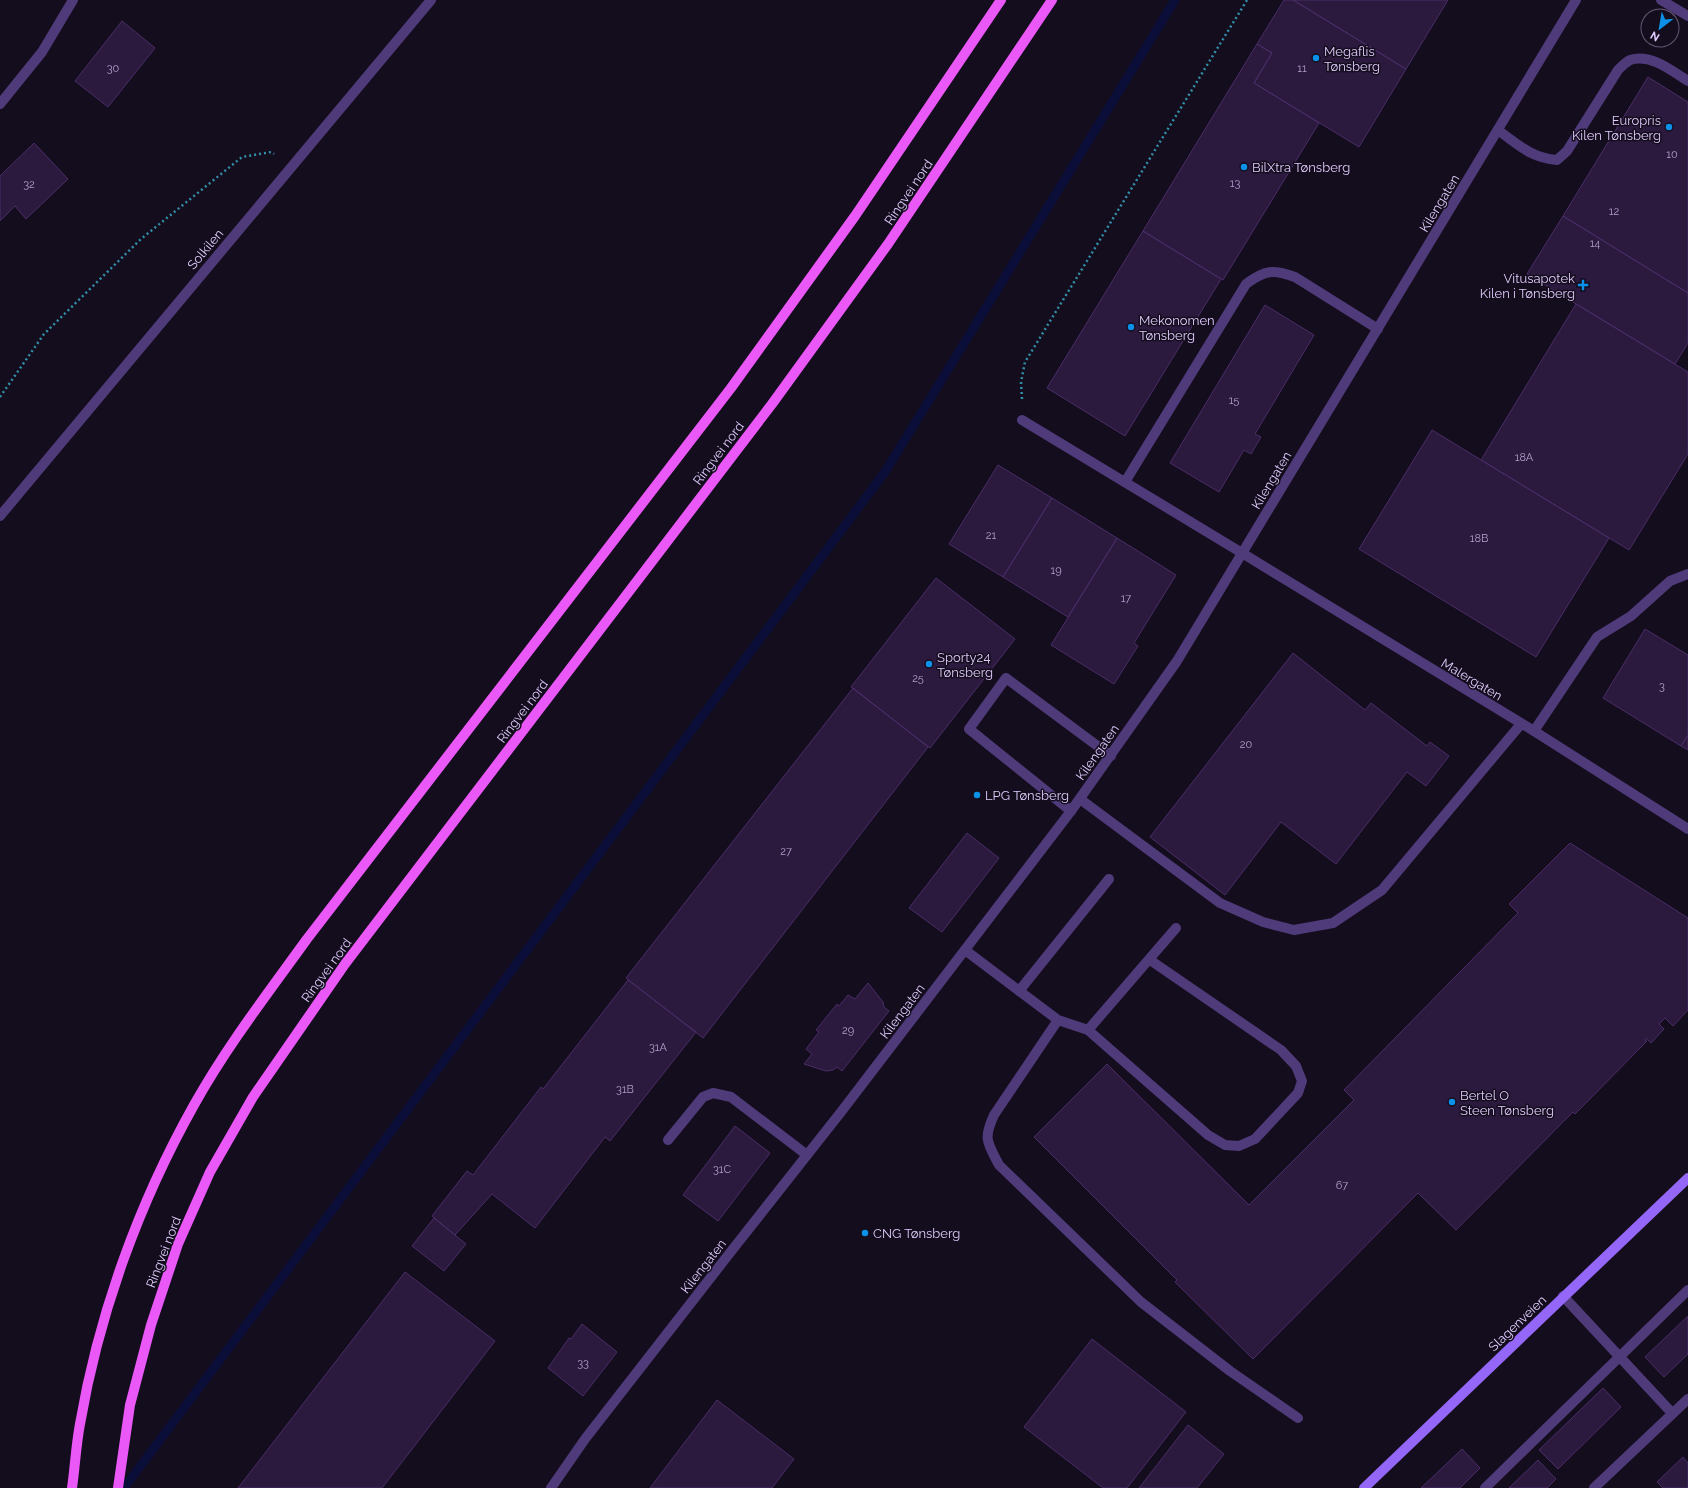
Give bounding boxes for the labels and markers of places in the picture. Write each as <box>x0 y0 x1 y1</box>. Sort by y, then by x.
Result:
place label: Megaflis Tønsberg <box>1324 44 1380 74</box>
marker: Megaflis Tønsberg <box>1311 53 1321 63</box>
place label: Europris Kilen Tønsberg <box>1572 113 1661 143</box>
marker: Europris Kilen Tønsberg <box>1664 122 1674 132</box>
place label: BilXtra Tønsberg <box>1252 160 1350 175</box>
marker: BilXtra Tønsberg <box>1239 162 1249 172</box>
place label: Vitusapotek Kilen i Tønsberg <box>1480 271 1575 301</box>
marker: Vitusapotek Kilen i Tønsberg <box>1578 280 1588 290</box>
place label: Mekonomen Tønsberg <box>1139 313 1215 343</box>
marker: Mekonomen Tønsberg <box>1126 322 1136 332</box>
place label: Sporty24 Tønsberg <box>937 650 993 680</box>
marker: Sporty24 Tønsberg <box>924 659 934 669</box>
place label: LPG Tønsberg <box>985 788 1069 803</box>
marker: LPG Tønsberg <box>972 790 982 800</box>
place label: Bertel O Steen Tønsberg <box>1460 1088 1554 1118</box>
marker: Bertel O Steen Tønsberg <box>1447 1097 1457 1107</box>
place label: CNG Tønsberg <box>873 1226 960 1241</box>
marker: CNG Tønsberg <box>860 1228 870 1238</box>

